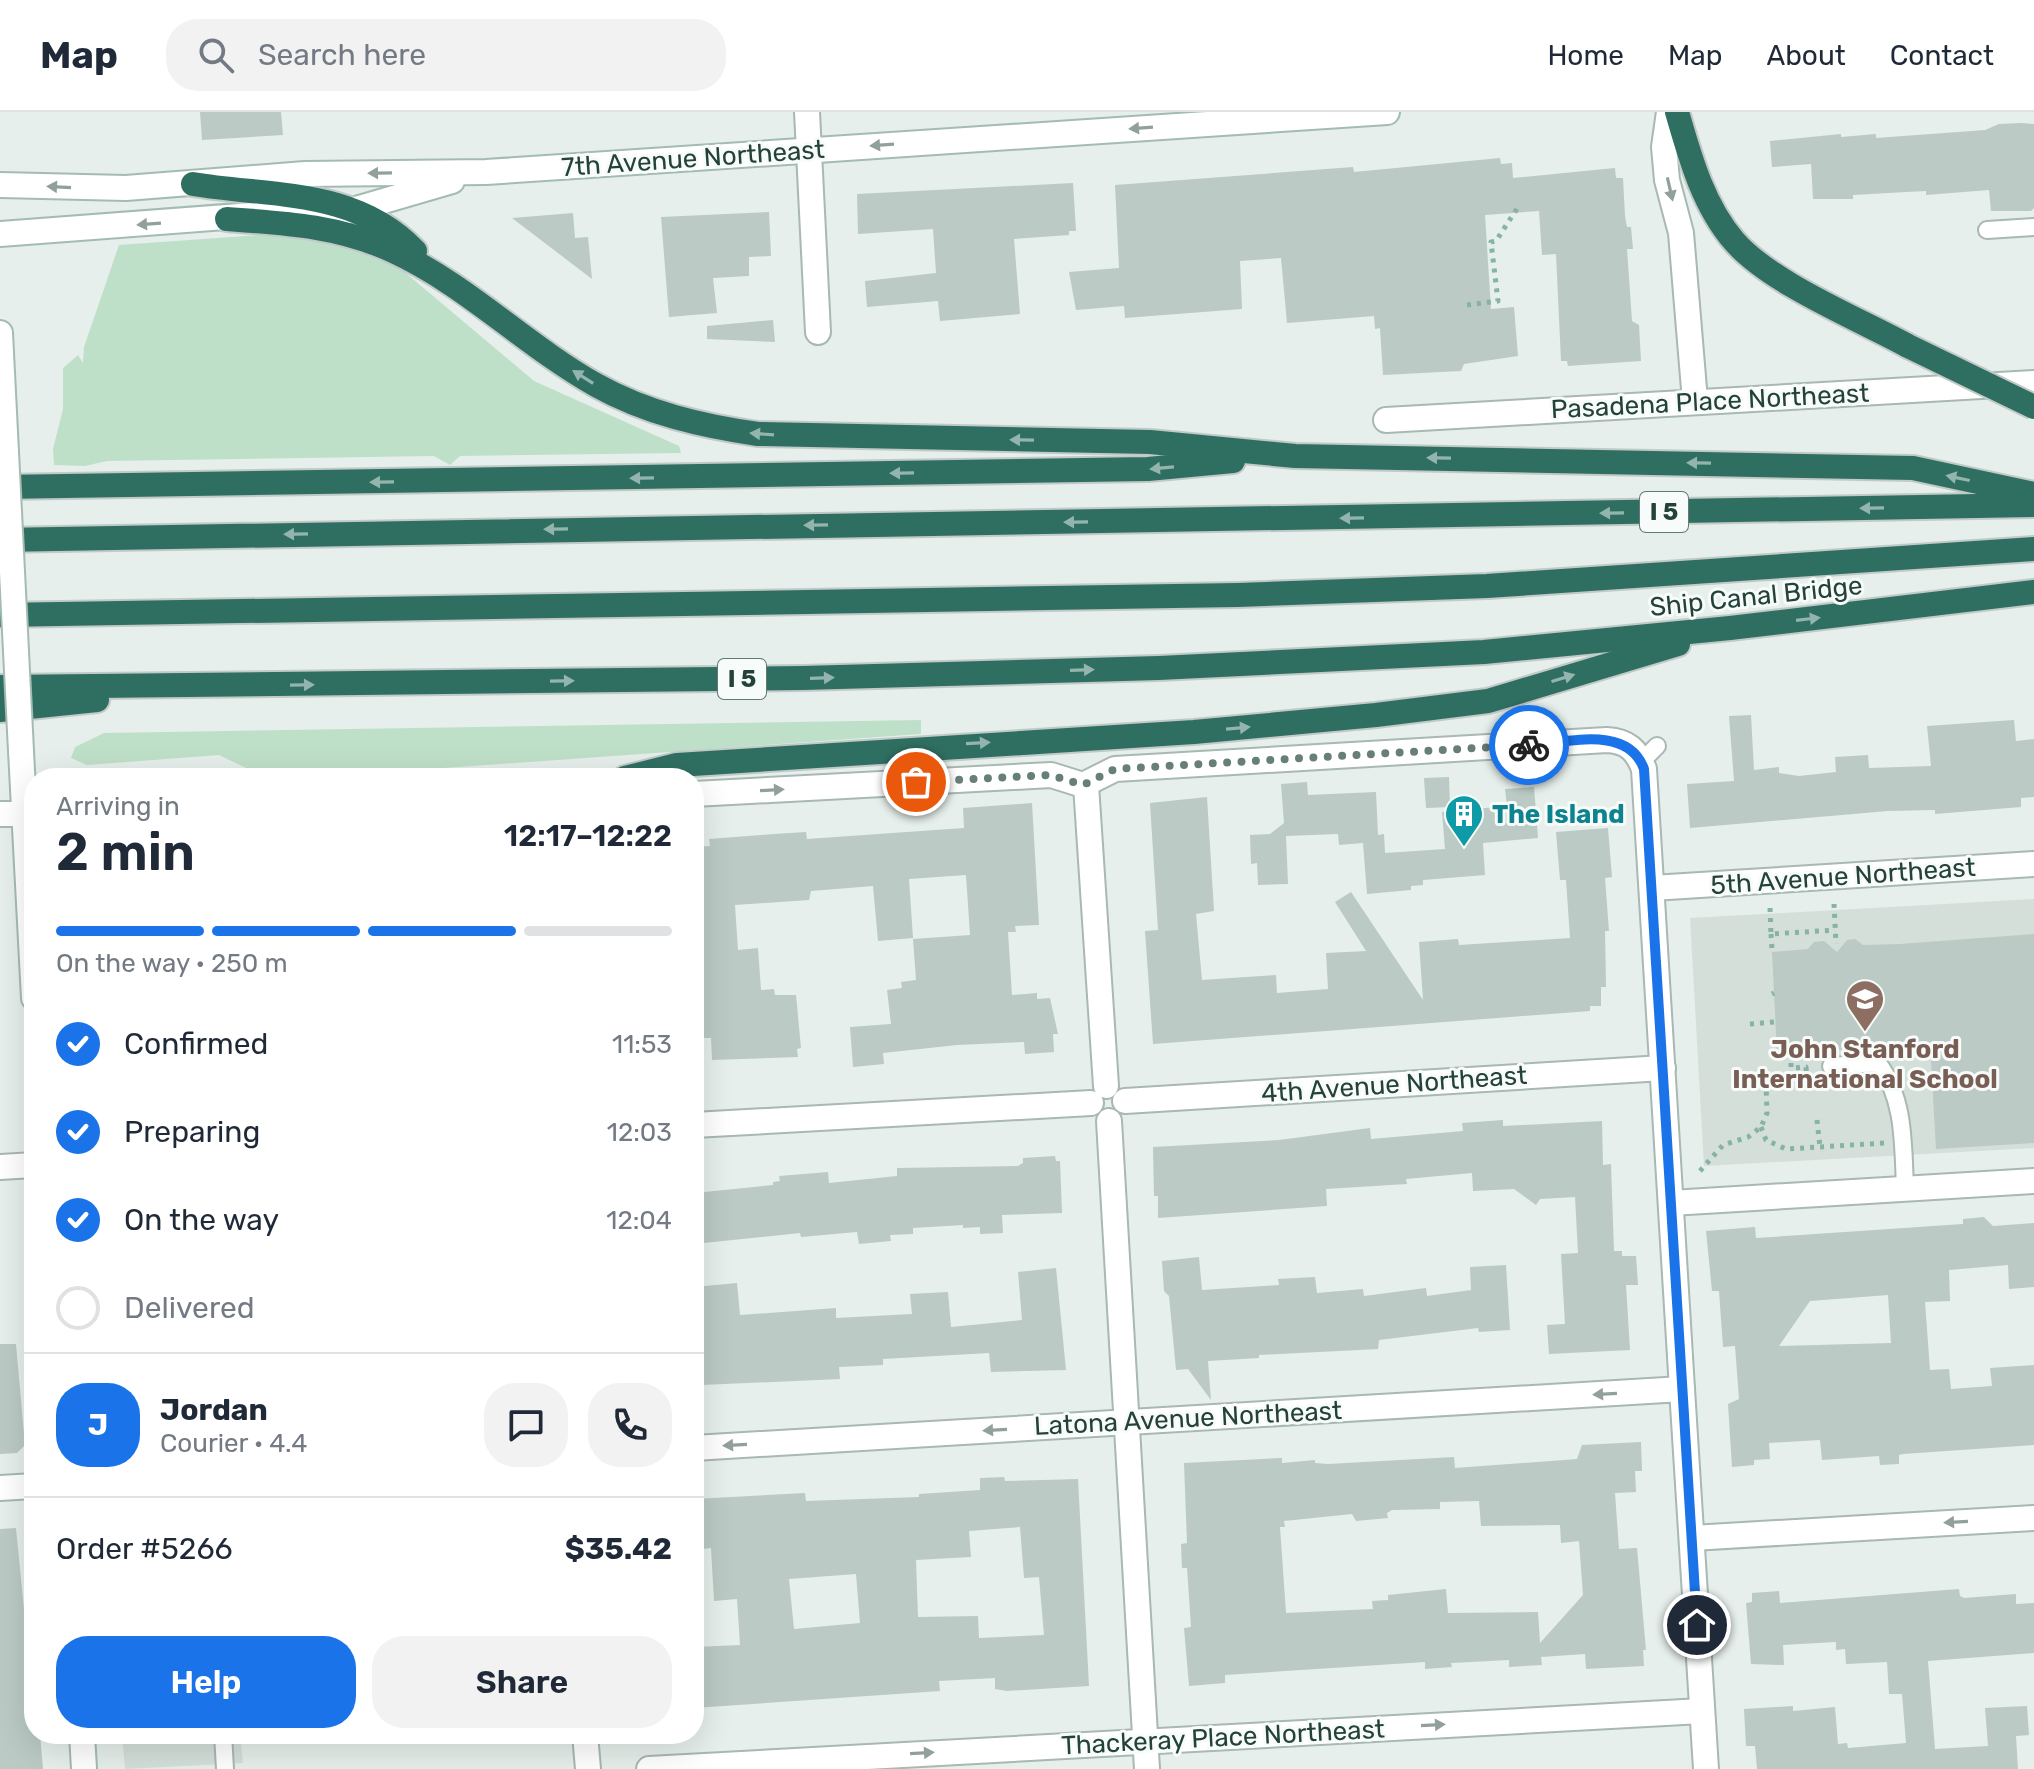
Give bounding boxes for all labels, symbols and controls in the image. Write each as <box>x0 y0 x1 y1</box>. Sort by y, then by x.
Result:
search box <box>166 19 726 91</box>
text: Map <box>40 32 118 78</box>
icon: search <box>194 33 238 77</box>
text: Search here <box>258 37 426 73</box>
text: Home <box>1547 39 1624 72</box>
text: Map <box>1668 39 1722 72</box>
text: About <box>1766 39 1846 72</box>
text: Contact <box>1890 39 1994 72</box>
one-way arrow <box>1128 122 1153 135</box>
street label: 7th Avenue Northeast <box>560 134 826 183</box>
one-way arrow <box>869 139 894 152</box>
one-way arrow <box>367 167 392 179</box>
one-way arrow <box>1664 177 1676 202</box>
one-way arrow <box>46 181 71 194</box>
one-way arrow <box>136 218 161 231</box>
one-way arrow <box>572 370 594 384</box>
street label: Pasadena Place Northeast <box>1550 378 1870 425</box>
one-way arrow <box>749 427 774 440</box>
one-way arrow <box>1009 434 1034 446</box>
one-way arrow <box>1426 452 1451 464</box>
one-way arrow <box>1686 456 1711 469</box>
one-way arrow <box>1149 461 1174 474</box>
one-way arrow <box>889 467 914 479</box>
one-way arrow <box>629 471 654 484</box>
one-way arrow <box>1945 471 1970 484</box>
one-way arrow <box>369 476 394 488</box>
road number: I 5 <box>1640 492 1688 532</box>
one-way arrow <box>1859 502 1884 514</box>
one-way arrow <box>1599 506 1624 519</box>
one-way arrow <box>1339 512 1364 524</box>
one-way arrow <box>1063 516 1088 528</box>
one-way arrow <box>803 519 828 532</box>
one-way arrow <box>543 523 568 535</box>
one-way arrow <box>283 528 308 540</box>
street label: Ship Canal Bridge <box>1648 570 1864 623</box>
one-way arrow <box>1796 612 1821 625</box>
road number: I 5 <box>718 659 766 699</box>
one-way arrow <box>1070 664 1095 677</box>
one-way arrow <box>810 671 835 684</box>
one-way arrow <box>1551 671 1575 684</box>
one-way arrow <box>550 675 575 688</box>
one-way arrow <box>290 679 315 691</box>
courier <box>1489 705 1569 785</box>
one-way arrow <box>1226 721 1251 734</box>
icon: bike <box>1507 723 1551 767</box>
one-way arrow <box>966 737 992 750</box>
pin <box>882 748 950 816</box>
icon: bag <box>894 760 938 804</box>
one-way arrow <box>760 783 785 796</box>
text: Arriving in <box>56 791 180 822</box>
building icon: The Island <box>1443 793 1485 848</box>
place label: The Island <box>1492 799 1625 830</box>
text: 12:17–12:22 <box>504 818 672 854</box>
text: 2 min <box>56 821 195 883</box>
street label: 5th Avenue Northeast <box>1709 852 1977 901</box>
text: On the way · 250 m <box>56 948 288 979</box>
school or university icon: John Stanford International School <box>1844 978 1886 1033</box>
icon: check <box>56 1022 100 1066</box>
text: Confirmed <box>124 1026 268 1062</box>
text: 11:53 <box>612 1029 672 1060</box>
place label: John Stanford International School <box>1732 1034 1998 1095</box>
street label: 4th Avenue Northeast <box>1260 1060 1528 1109</box>
icon: check <box>56 1110 100 1154</box>
text: Preparing <box>124 1114 260 1150</box>
text: 12:03 <box>607 1117 672 1148</box>
icon: check <box>56 1198 100 1242</box>
text: On the way <box>124 1202 279 1238</box>
text: 12:04 <box>606 1205 672 1236</box>
text: Delivered <box>124 1290 255 1326</box>
button: chat <box>484 1383 568 1467</box>
button: phone <box>588 1383 672 1467</box>
one-way arrow <box>1592 1387 1617 1400</box>
text: Jordan <box>160 1392 268 1428</box>
street label: Latona Avenue Northeast <box>1033 1395 1343 1442</box>
text: J <box>88 1407 108 1443</box>
one-way arrow <box>982 1423 1007 1436</box>
text: Courier · 4.4 <box>160 1428 307 1459</box>
one-way arrow <box>722 1439 747 1452</box>
one-way arrow <box>1943 1516 1968 1529</box>
text: Order #5266 <box>56 1531 233 1567</box>
text: $35.42 <box>565 1531 672 1567</box>
pin <box>1663 1591 1731 1659</box>
icon: home <box>1675 1603 1719 1647</box>
button: Help <box>56 1636 356 1728</box>
button: Share <box>372 1636 672 1728</box>
street label: Thackeray Place Northeast <box>1060 1714 1386 1761</box>
one-way arrow <box>1421 1718 1446 1731</box>
one-way arrow <box>910 1746 935 1759</box>

